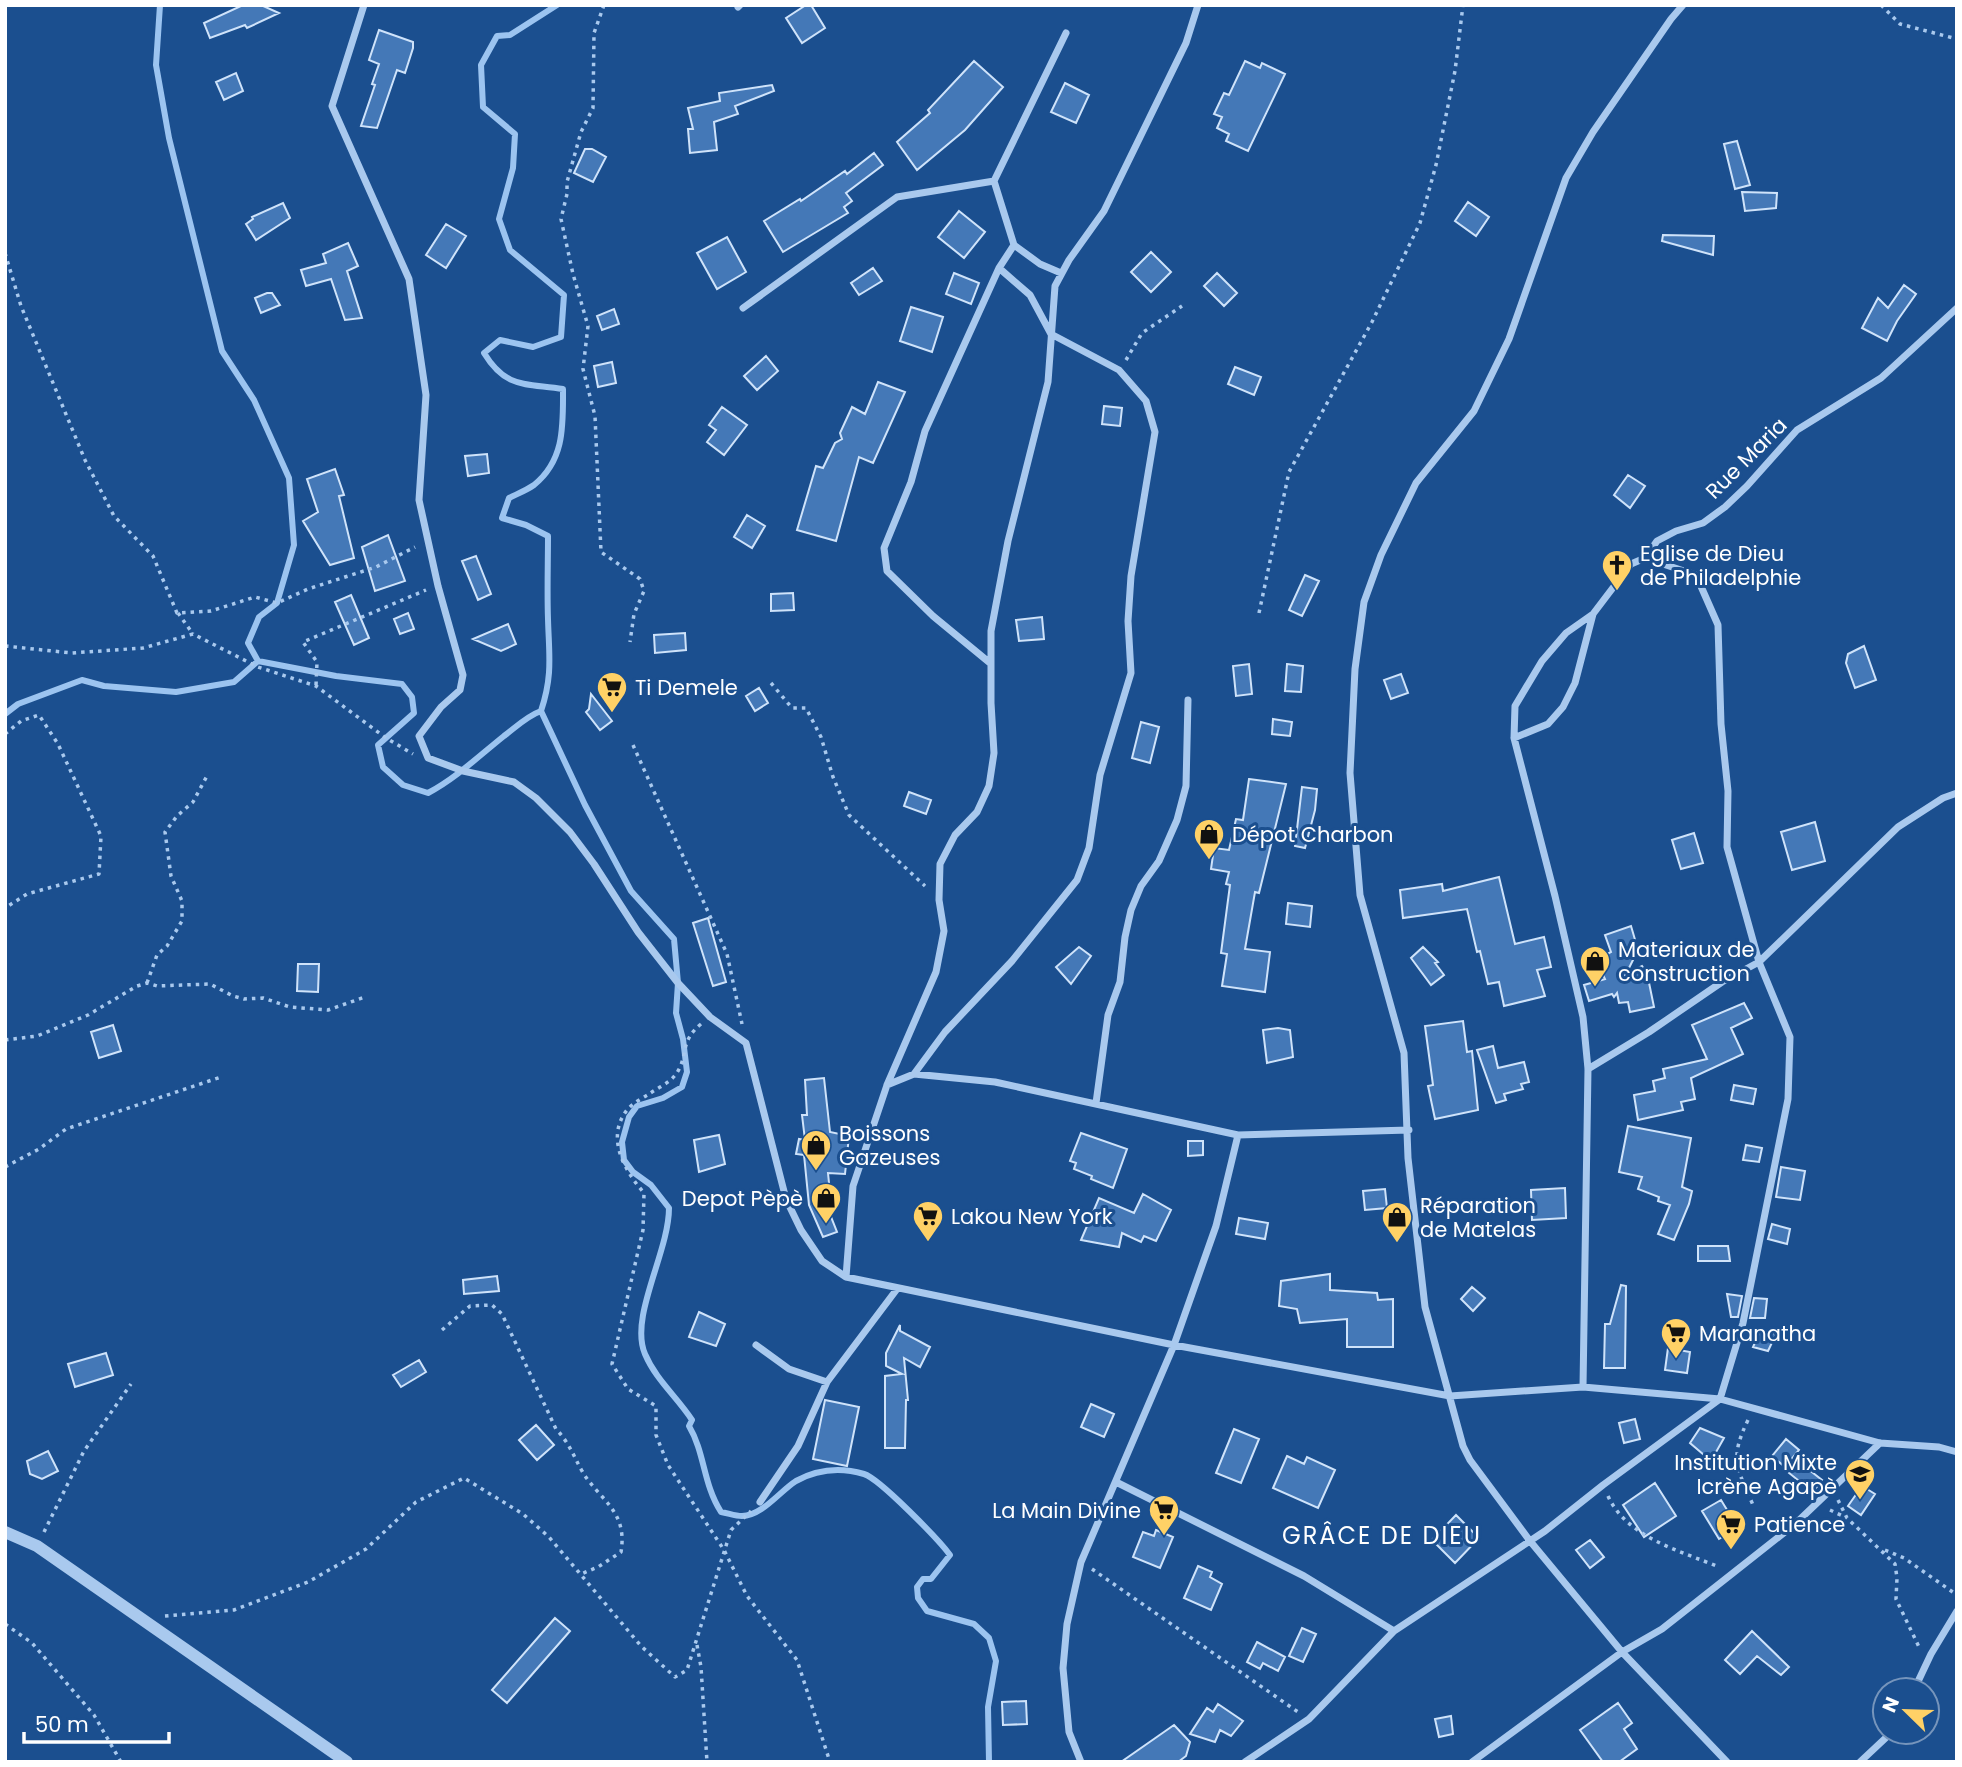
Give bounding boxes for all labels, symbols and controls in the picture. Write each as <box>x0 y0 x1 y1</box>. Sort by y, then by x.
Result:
street label: Rue Maria <box>1699 411 1793 505</box>
place label: Eglise de Dieu de Philadelphie <box>1640 539 1801 592</box>
church icon: Eglise de Dieu de Philadelphie <box>1600 548 1634 592</box>
supermarket icon: Ti Demele <box>595 670 629 714</box>
place label: Ti Demele <box>635 673 738 702</box>
shop icon: Dépot Charbon <box>1192 817 1226 861</box>
place label: Dépot Charbon <box>1232 820 1394 849</box>
place label: Materiaux de construction <box>1618 935 1754 988</box>
shop icon: Materiaux de construction <box>1578 944 1612 988</box>
place label: Boissons Gazeuses <box>839 1119 941 1172</box>
shop icon: Boissons Gazeuses <box>799 1128 833 1172</box>
shop icon: Depot Pèpè <box>809 1181 843 1225</box>
place label: Depot Pèpè <box>682 1184 803 1213</box>
place label: Réparation de Matelas <box>1420 1191 1536 1244</box>
supermarket icon: Lakou New York <box>911 1199 945 1243</box>
shop icon: Réparation de Matelas <box>1380 1200 1414 1244</box>
place label: Lakou New York <box>951 1202 1113 1231</box>
supermarket icon: Maranatha <box>1659 1316 1693 1360</box>
place label: Maranatha <box>1699 1319 1816 1348</box>
place label: Institution Mixte Icrène Agapè <box>1674 1448 1837 1501</box>
school or university icon: Institution Mixte Icrène Agapè <box>1843 1457 1877 1501</box>
supermarket icon: La Main Divine <box>1147 1493 1181 1537</box>
place label: La Main Divine <box>992 1496 1141 1525</box>
supermarket icon: Patience <box>1714 1507 1748 1551</box>
place label: Patience <box>1754 1510 1845 1539</box>
district label: GRÂCE DE DIEU <box>1282 1519 1482 1552</box>
north arrow <box>1871 1676 1941 1746</box>
text: N <box>1876 1693 1906 1716</box>
scale bar <box>24 1700 170 1744</box>
text: 50 m <box>35 1710 89 1739</box>

